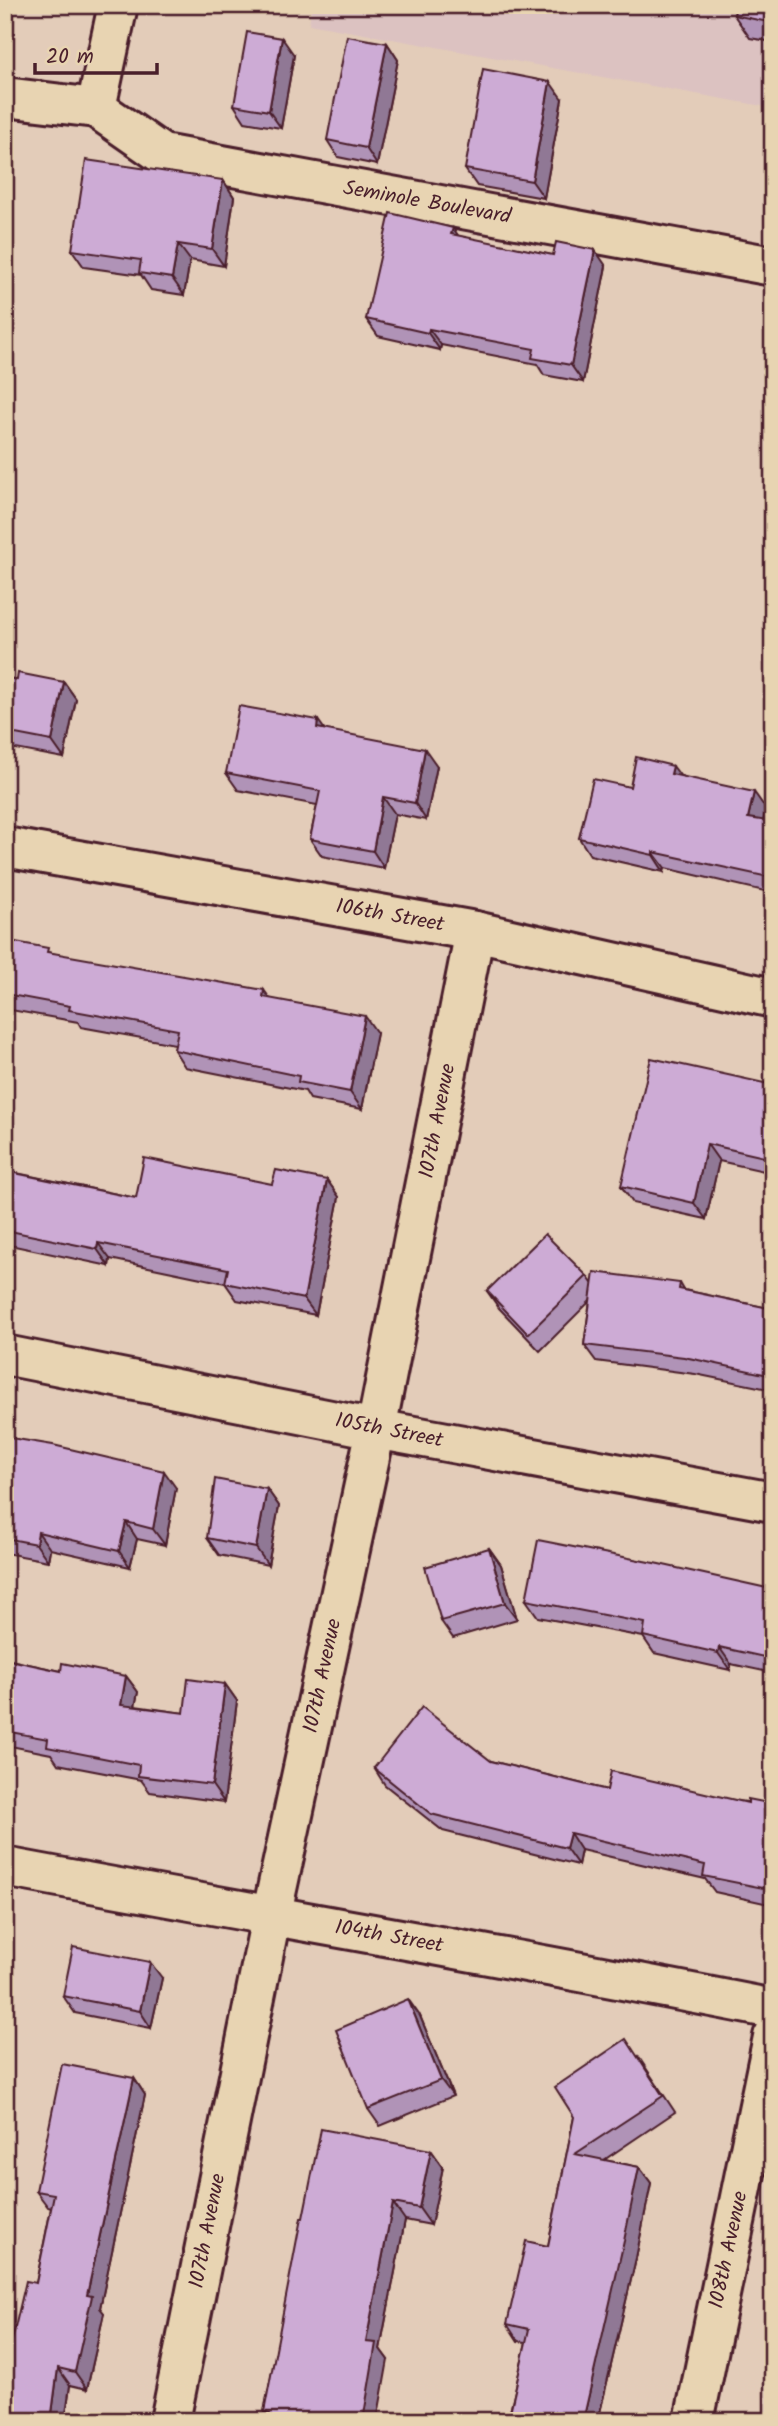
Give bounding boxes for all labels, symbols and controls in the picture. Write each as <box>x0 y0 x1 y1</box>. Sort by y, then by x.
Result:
scale bar <box>35 32 158 76</box>
text: 20 m <box>46 41 94 74</box>
street label: Seminole Boulevard <box>341 172 514 234</box>
street label: 106th Street <box>333 890 448 942</box>
street label: 107th Avenue <box>411 1060 465 1181</box>
street label: 105th Street <box>332 1404 447 1458</box>
street label: 107th Avenue <box>295 1615 351 1736</box>
street label: 104th Street <box>332 1911 447 1963</box>
street label: 107th Avenue <box>181 2170 235 2291</box>
street label: 108th Avenue <box>700 2188 758 2312</box>

